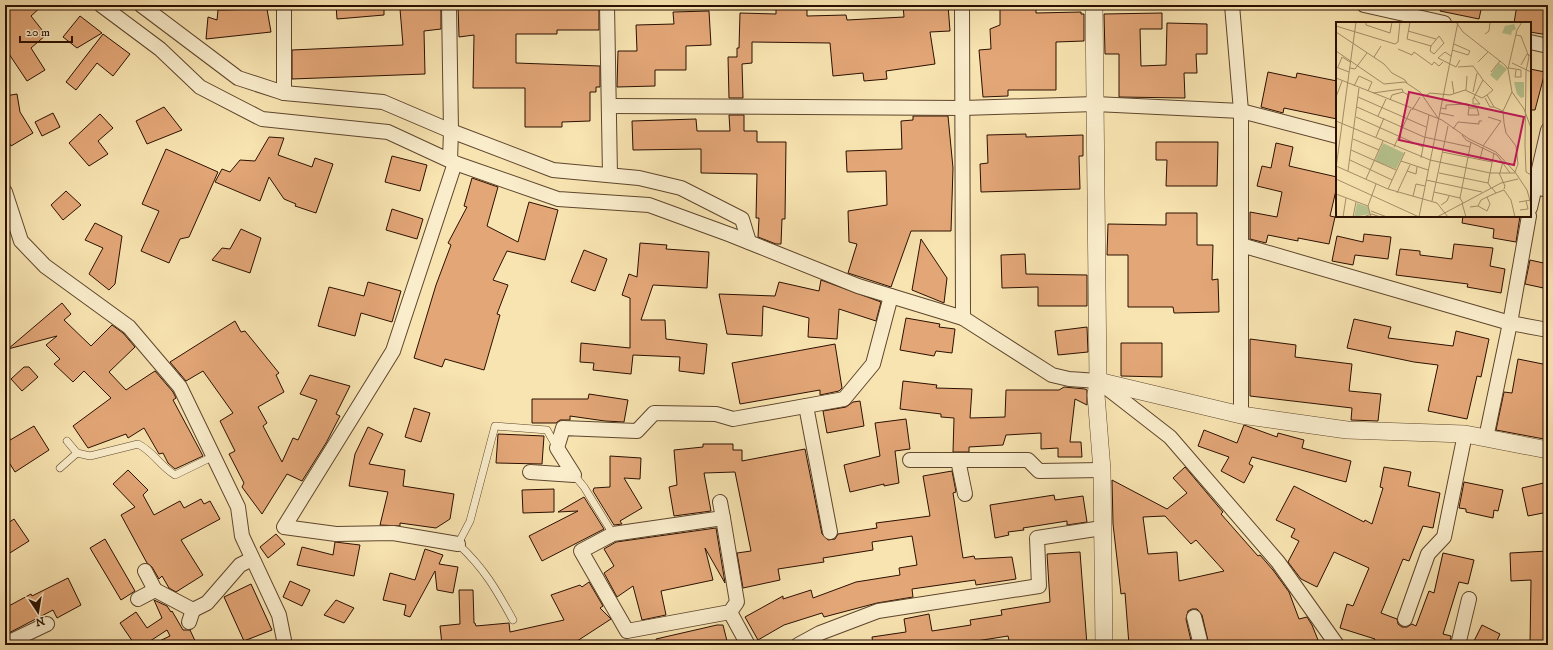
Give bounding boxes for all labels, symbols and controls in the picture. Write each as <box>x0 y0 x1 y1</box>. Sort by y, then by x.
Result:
scale bar <box>20 18 72 44</box>
inset map <box>1336 22 1531 217</box>
text: 20 m <box>26 25 50 40</box>
north arrow <box>18 592 58 632</box>
text: N <box>34 613 46 629</box>

